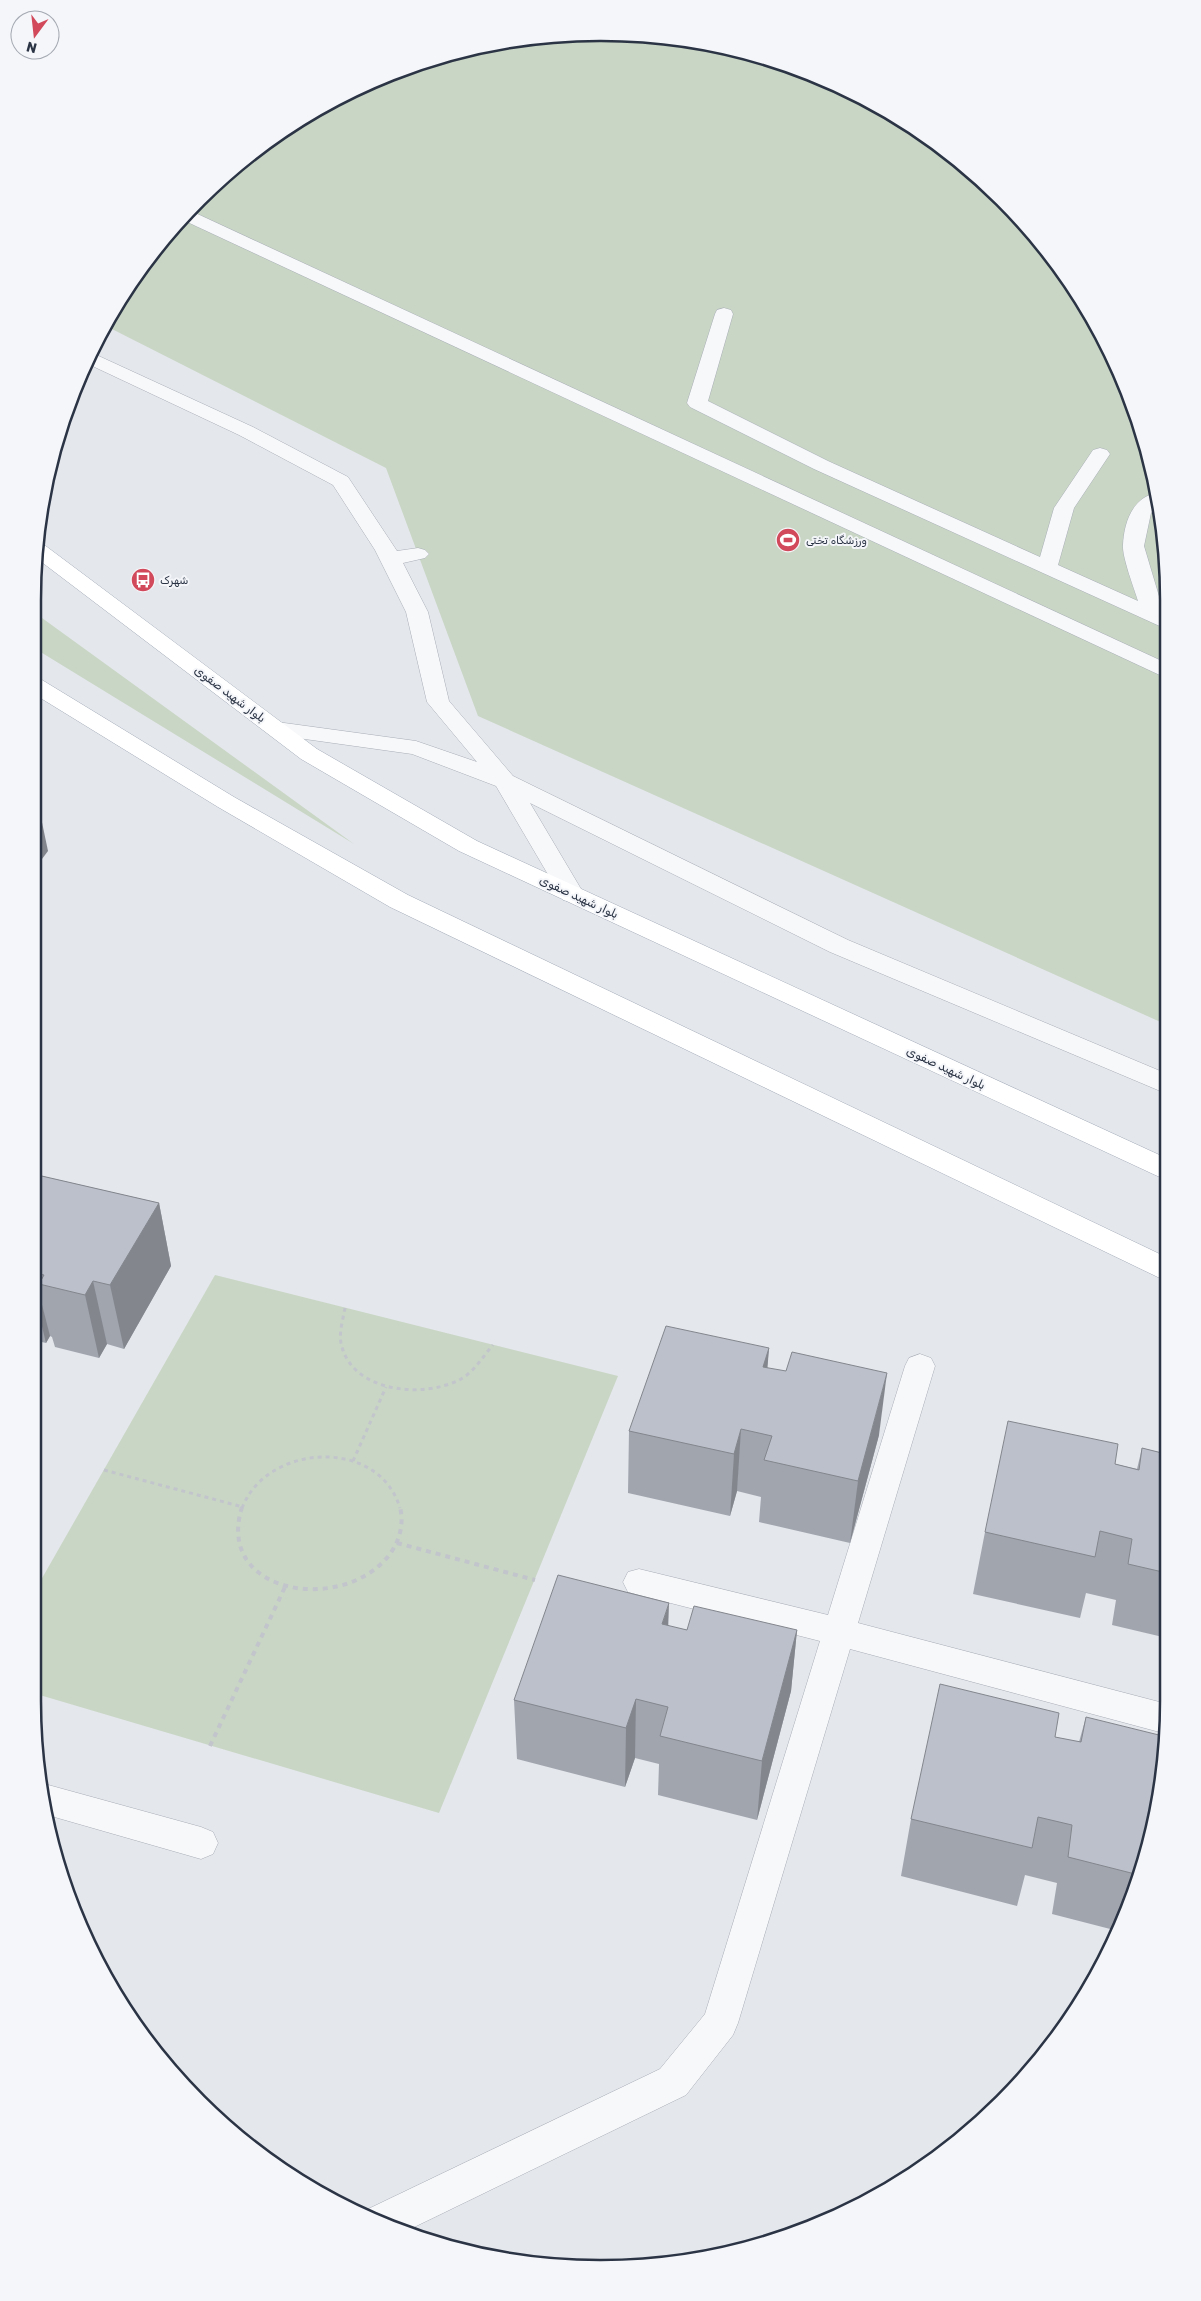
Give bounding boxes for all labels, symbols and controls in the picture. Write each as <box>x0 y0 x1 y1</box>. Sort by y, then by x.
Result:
north arrow <box>10 10 60 60</box>
text: N <box>25 38 39 57</box>
sports icon: ورزشگاه تختی <box>775 527 801 553</box>
place label: ورزشگاه تختی <box>806 534 867 548</box>
bus stop icon: شهرک <box>130 567 156 593</box>
place label: شهرک <box>160 574 188 587</box>
street label: بلوار شهید صفوی <box>191 663 268 726</box>
street label: بلوار شهید صفوی <box>537 873 621 922</box>
street label: بلوار شهید صفوی <box>904 1044 988 1093</box>

